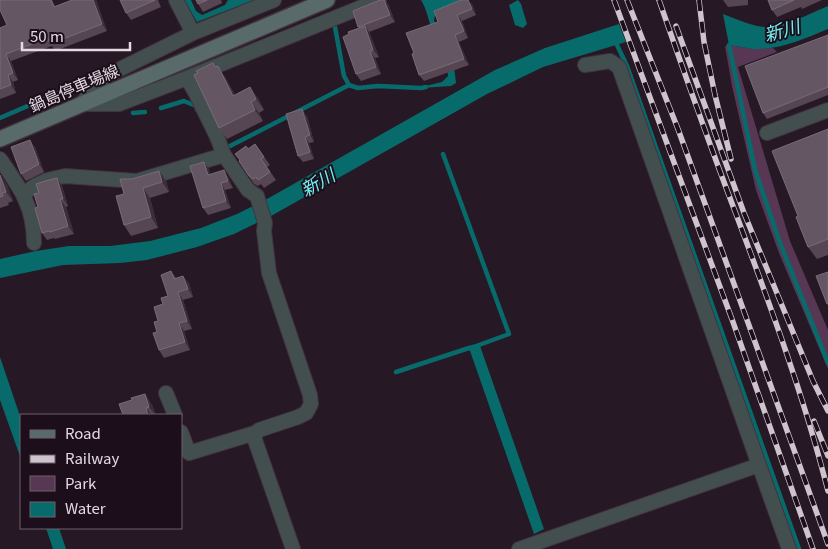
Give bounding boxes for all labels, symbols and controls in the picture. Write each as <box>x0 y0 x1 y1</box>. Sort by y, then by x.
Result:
water label: 新川 <box>761 11 804 47</box>
scale bar <box>22 20 130 52</box>
text: 50 m <box>30 25 64 46</box>
street label: 鍋島停車場線 <box>25 57 122 117</box>
water label: 新川 <box>295 160 341 202</box>
legend <box>20 414 182 529</box>
text: Road <box>65 422 101 443</box>
text: Railway <box>65 447 120 468</box>
text: Park <box>65 472 97 493</box>
text: Water <box>65 497 106 518</box>

